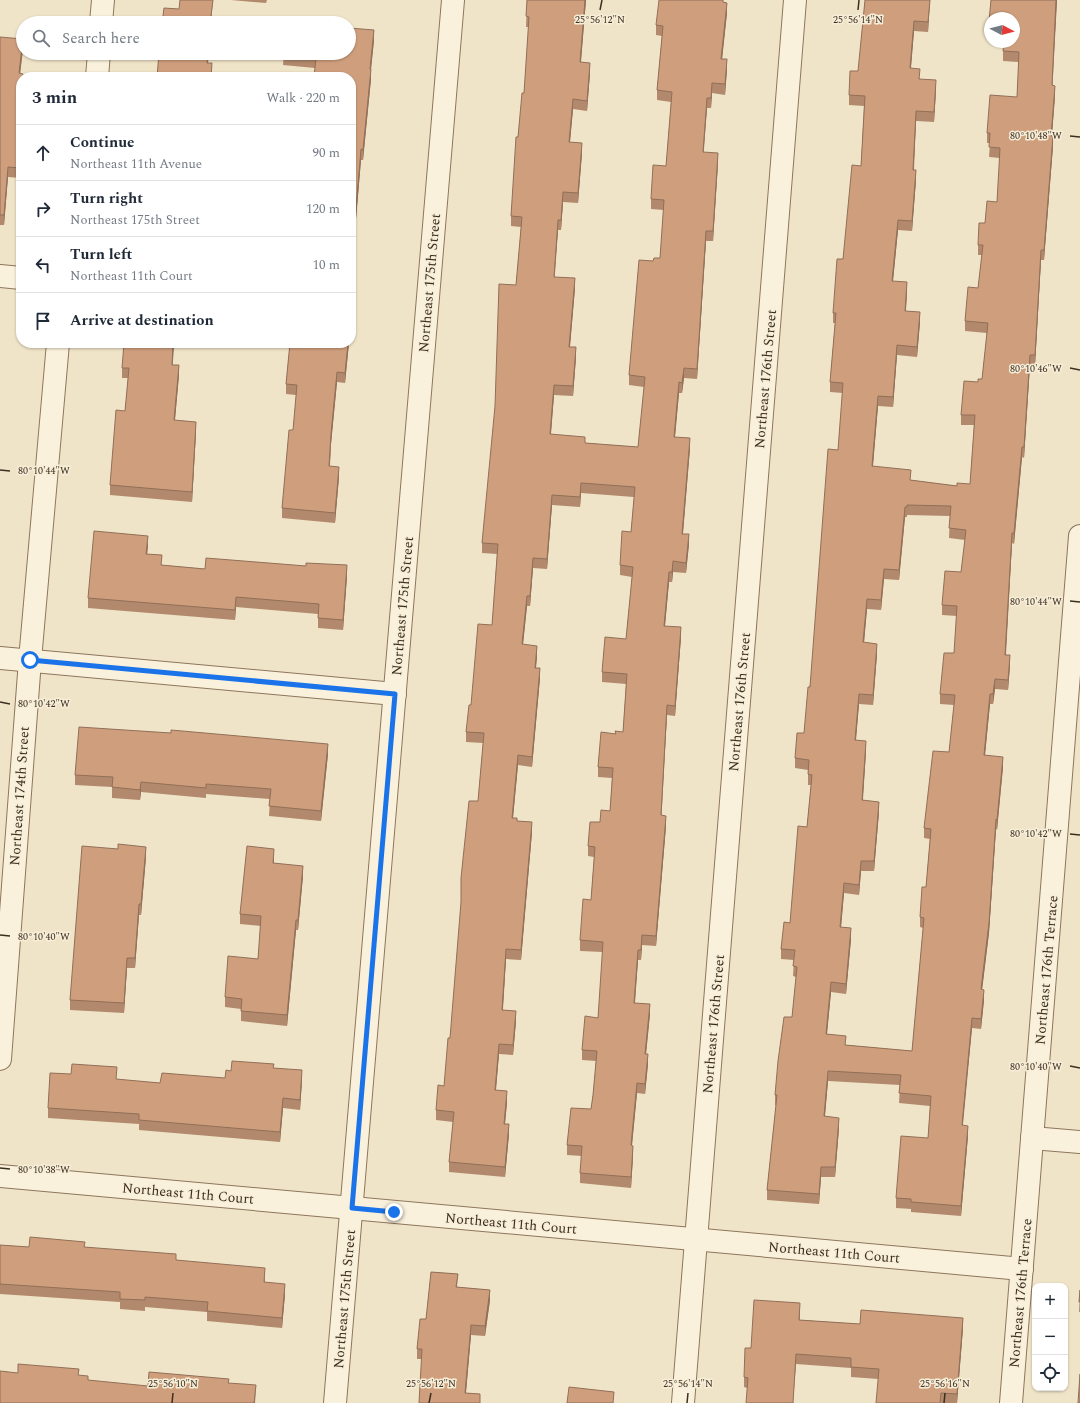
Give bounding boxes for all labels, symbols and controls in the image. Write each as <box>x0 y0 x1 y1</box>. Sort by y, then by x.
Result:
text: 25°56'12"N <box>575 12 625 28</box>
text: 25°56'14"N <box>833 12 883 28</box>
north arrow <box>984 12 1020 48</box>
search box <box>16 16 356 60</box>
icon: search <box>30 27 52 49</box>
text: Search here <box>62 27 140 50</box>
text: 3 min <box>32 85 77 111</box>
text: Walk · 220 m <box>266 88 340 108</box>
text: 80°10'48"W <box>1010 128 1062 144</box>
text: Continue <box>70 131 135 154</box>
icon: ahead <box>32 142 54 164</box>
text: 90 m <box>313 143 340 163</box>
text: Northeast 11th Avenue <box>70 154 202 174</box>
text: Turn right <box>70 187 143 210</box>
icon: right <box>32 198 54 220</box>
text: 120 m <box>306 199 340 219</box>
text: Northeast 175th Street <box>70 210 200 230</box>
street label: Northeast 175th Street <box>413 212 446 354</box>
text: Turn left <box>70 243 132 266</box>
icon: left <box>32 254 54 276</box>
text: 10 m <box>313 255 340 275</box>
text: Northeast 11th Court <box>70 266 193 286</box>
street label: Northeast 176th Street <box>749 308 782 450</box>
text: Arrive at destination <box>70 309 214 332</box>
icon: arrive <box>32 310 54 332</box>
text: 80°10'46"W <box>1010 361 1062 377</box>
text: 80°10'44"W <box>18 463 70 479</box>
street label: Northeast 175th Street <box>386 535 419 677</box>
text: 80°10'44"W <box>1010 594 1062 610</box>
street label: Northeast 176th Street <box>723 631 756 773</box>
route start <box>21 651 39 669</box>
text: 80°10'42"W <box>18 696 70 712</box>
street label: Northeast 174th Street <box>4 726 35 867</box>
text: 80°10'42"W <box>1010 826 1062 842</box>
street label: Northeast 176th Terrace <box>1029 894 1064 1046</box>
text: 80°10'40"W <box>18 929 70 945</box>
street label: Northeast 176th Street <box>697 953 730 1095</box>
text: 80°10'40"W <box>1010 1059 1062 1075</box>
text: 80°10'38"W <box>18 1162 70 1178</box>
street label: Northeast 11th Court <box>121 1177 255 1210</box>
route end <box>385 1203 403 1221</box>
street label: Northeast 11th Court <box>444 1207 578 1240</box>
street label: Northeast 176th Terrace <box>1003 1217 1038 1369</box>
street label: Northeast 175th Street <box>328 1228 361 1370</box>
street label: Northeast 11th Court <box>767 1236 901 1269</box>
map controls <box>1032 1283 1068 1391</box>
button: + <box>1032 1283 1068 1319</box>
button: − <box>1032 1319 1068 1355</box>
button: locate <box>1032 1355 1068 1391</box>
text: 25°56'10"N <box>148 1376 198 1392</box>
text: 25°56'12"N <box>406 1376 456 1392</box>
text: 25°56'14"N <box>663 1376 713 1392</box>
text: 25°56'16"N <box>920 1376 970 1392</box>

